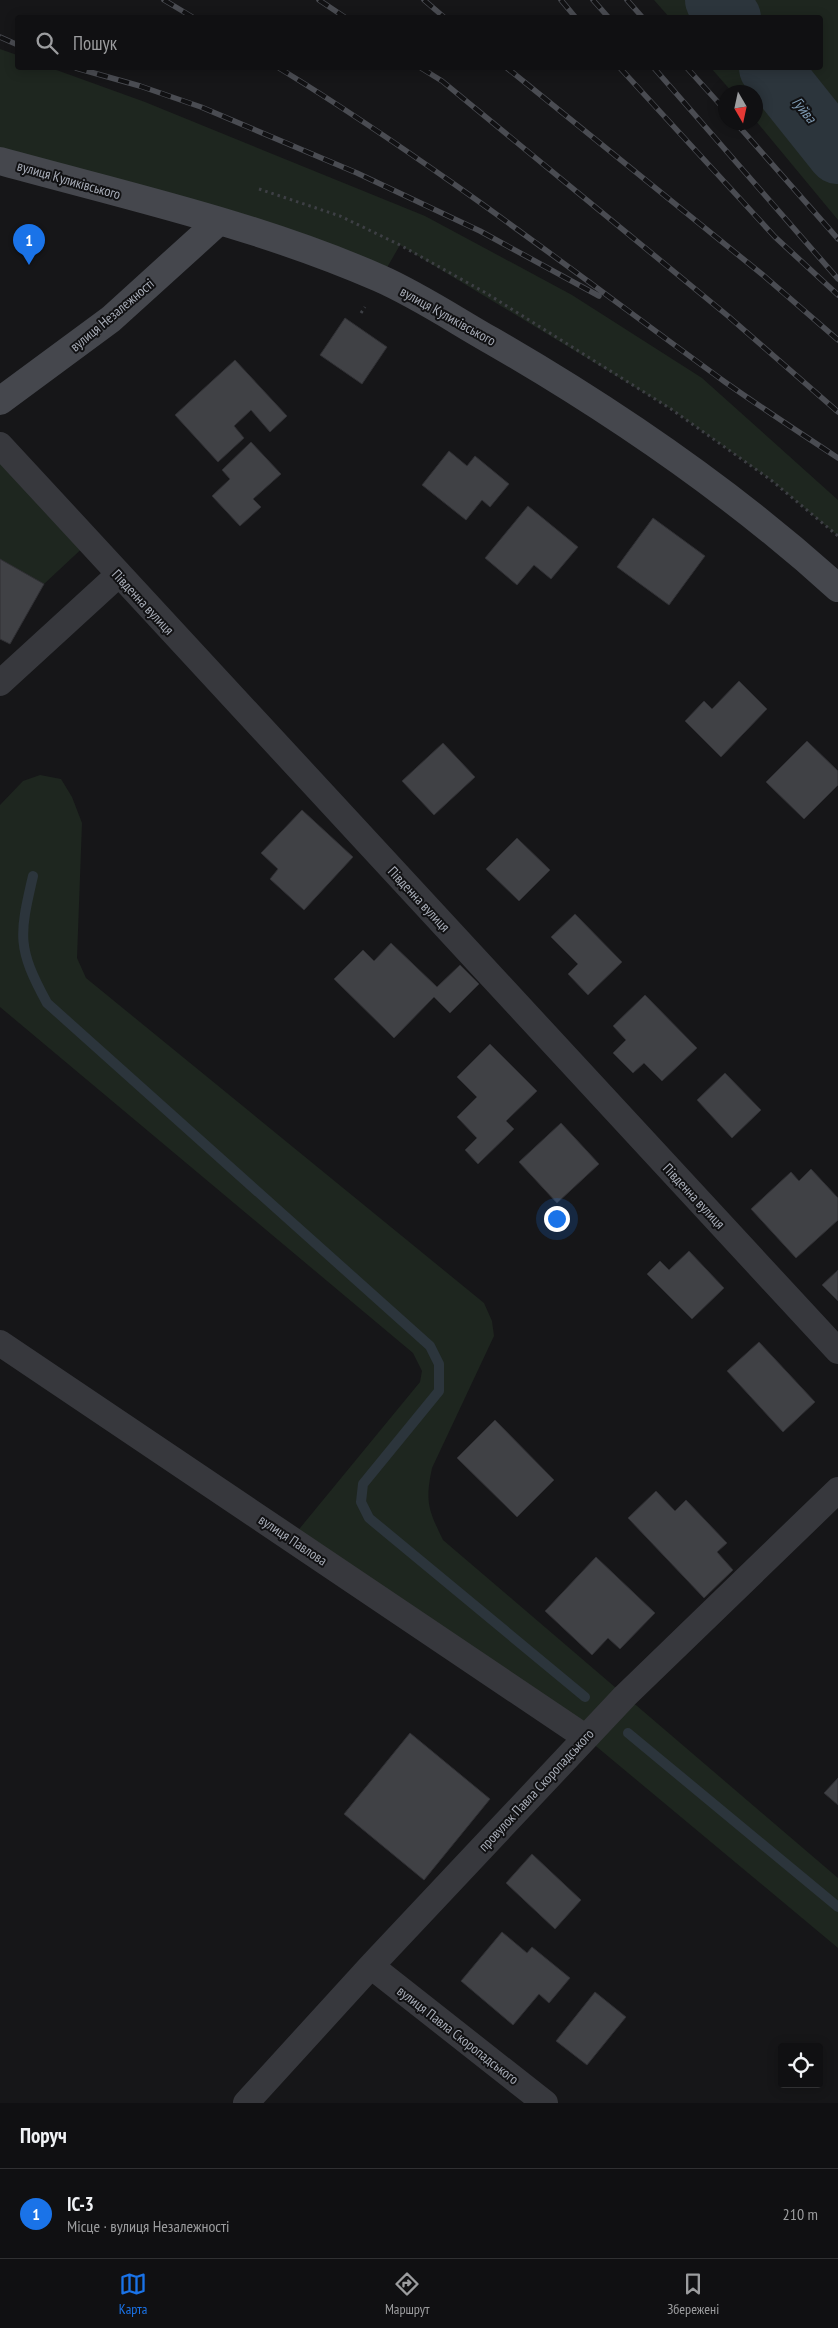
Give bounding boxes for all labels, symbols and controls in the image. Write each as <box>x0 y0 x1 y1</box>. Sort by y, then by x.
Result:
search box <box>15 15 823 70</box>
icon: search <box>33 29 61 57</box>
text: Пошук <box>73 31 117 55</box>
north arrow <box>718 85 763 130</box>
water label: Гуйва <box>788 93 821 127</box>
street label: вулиця Куликівського <box>15 157 123 203</box>
pin: 1 <box>13 224 45 265</box>
street label: вулиця Незалежності <box>66 275 158 355</box>
street label: вулиця Куликівського <box>397 282 499 350</box>
street label: Південна вулиця <box>108 566 178 638</box>
street label: Південна вулиця <box>384 863 454 935</box>
street label: Південна вулиця <box>659 1160 729 1232</box>
your location <box>544 1206 570 1232</box>
street label: вулиця Павлова <box>255 1511 331 1569</box>
street label: провулок Павла Скоропадського <box>474 1725 598 1855</box>
street label: вулиця Павла Скоропадського <box>394 1982 522 2088</box>
map controls <box>778 2043 823 2088</box>
button: locate <box>778 2043 823 2088</box>
text: Поруч <box>20 2122 67 2149</box>
text: ІС-3 <box>67 2192 94 2216</box>
text: 1 <box>32 2204 40 2224</box>
text: 210 m <box>783 2204 818 2224</box>
text: Місце · вулиця Незалежності <box>67 2216 230 2236</box>
tab: Карта <box>119 2270 147 2318</box>
tab: Маршрут <box>385 2270 430 2318</box>
tab: Збережені <box>667 2270 719 2318</box>

